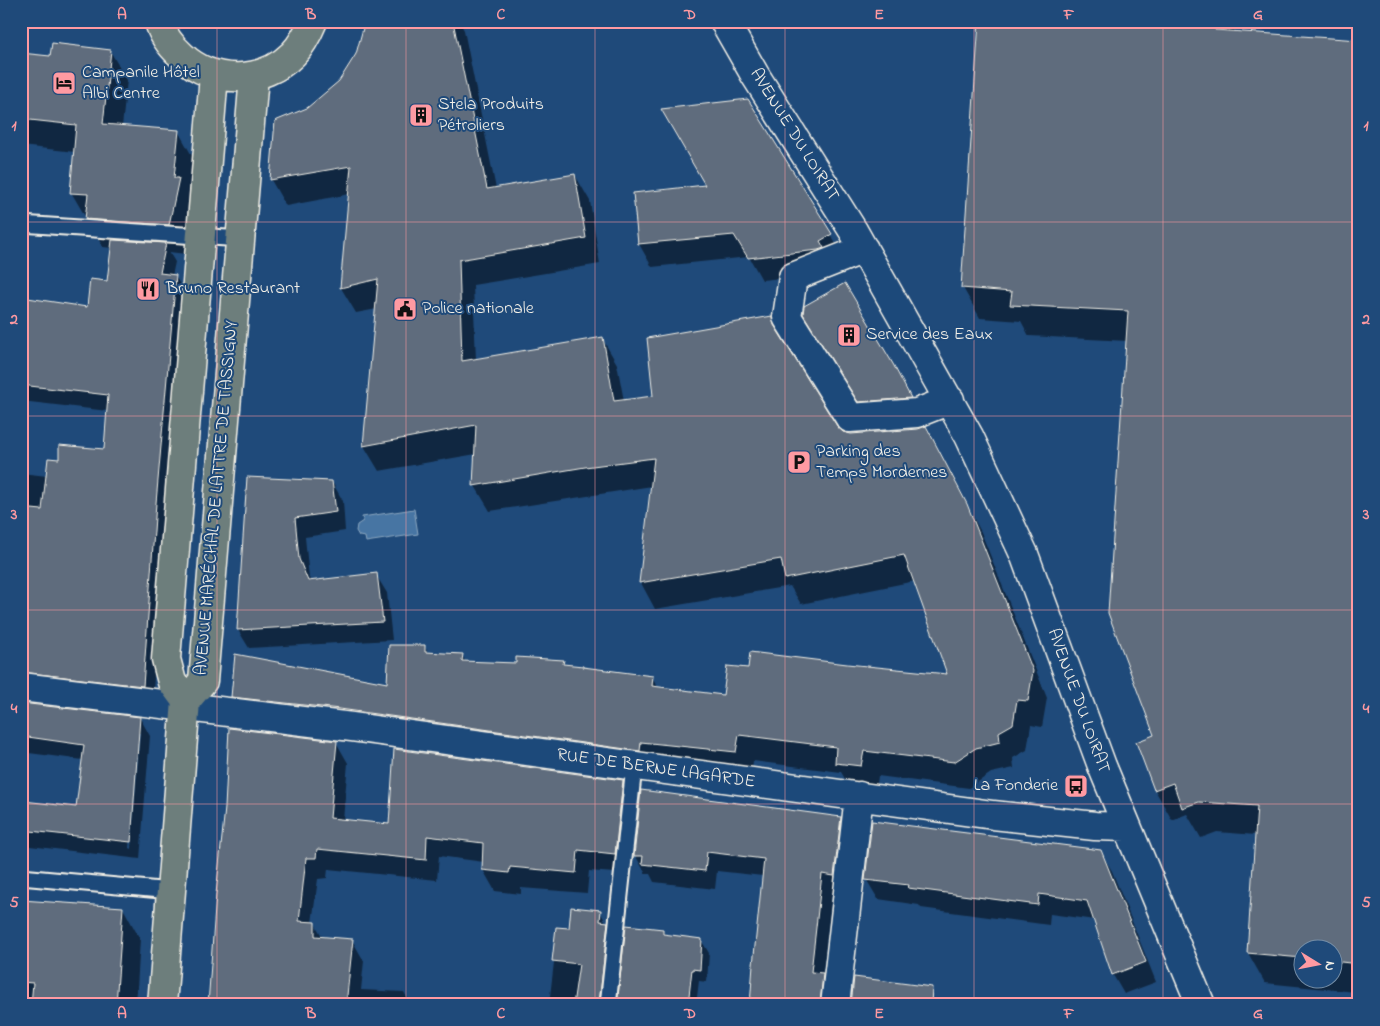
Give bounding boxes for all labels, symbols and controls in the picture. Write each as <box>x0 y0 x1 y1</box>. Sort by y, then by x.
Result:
text: A <box>117 3 127 27</box>
text: B <box>305 3 317 27</box>
text: C <box>497 3 506 27</box>
text: D <box>683 3 696 27</box>
text: E <box>874 3 884 27</box>
text: F <box>1063 3 1075 27</box>
text: G <box>1253 3 1263 27</box>
place label: Campanile Hôtel Albi Centre <box>82 60 200 107</box>
street label: AVENUE DU LOIRAT <box>743 63 845 207</box>
hotel icon: Campanile Hôtel Albi Centre <box>51 70 77 96</box>
place label: Stela Produits Pétroliers <box>438 92 544 139</box>
building icon: Stela Produits Pétroliers <box>408 102 434 128</box>
text: 1 <box>11 114 17 138</box>
text: 1 <box>1363 114 1369 138</box>
restaurant icon: Bruno Restaurant <box>135 276 161 302</box>
place label: Bruno Restaurant <box>165 276 300 302</box>
public building icon: Police nationale <box>392 296 418 322</box>
place label: Police nationale <box>422 296 535 322</box>
text: 2 <box>9 308 18 332</box>
text: 2 <box>1361 308 1370 332</box>
street label: AVENUE MARÉCHAL DE LATTRE DE TASSIGNY <box>189 319 246 677</box>
building icon: Service des Eaux <box>836 322 862 348</box>
place label: Service des Eaux <box>866 322 993 348</box>
place label: Parking des Temps Mordernes <box>816 439 948 486</box>
parking icon: Parking des Temps Mordernes <box>786 449 812 475</box>
text: 3 <box>10 503 18 527</box>
text: 3 <box>1362 503 1370 527</box>
street label: AVENUE DU LOIRAT <box>1040 625 1116 777</box>
text: 4 <box>10 697 18 721</box>
text: 4 <box>1362 697 1370 721</box>
street label: RUE DE BERNE LAGARDE <box>555 742 757 796</box>
place label: La Fonderie <box>974 773 1059 799</box>
bus stop icon: La Fonderie <box>1063 773 1089 799</box>
text: 5 <box>9 891 19 915</box>
text: 5 <box>1361 891 1371 915</box>
north arrow <box>1292 938 1342 988</box>
text: N <box>1318 960 1340 972</box>
text: A <box>117 1002 127 1026</box>
text: B <box>305 1002 317 1026</box>
text: C <box>497 1002 506 1026</box>
text: D <box>683 1002 696 1026</box>
text: E <box>874 1002 884 1026</box>
text: F <box>1063 1002 1075 1026</box>
text: G <box>1253 1002 1263 1026</box>

